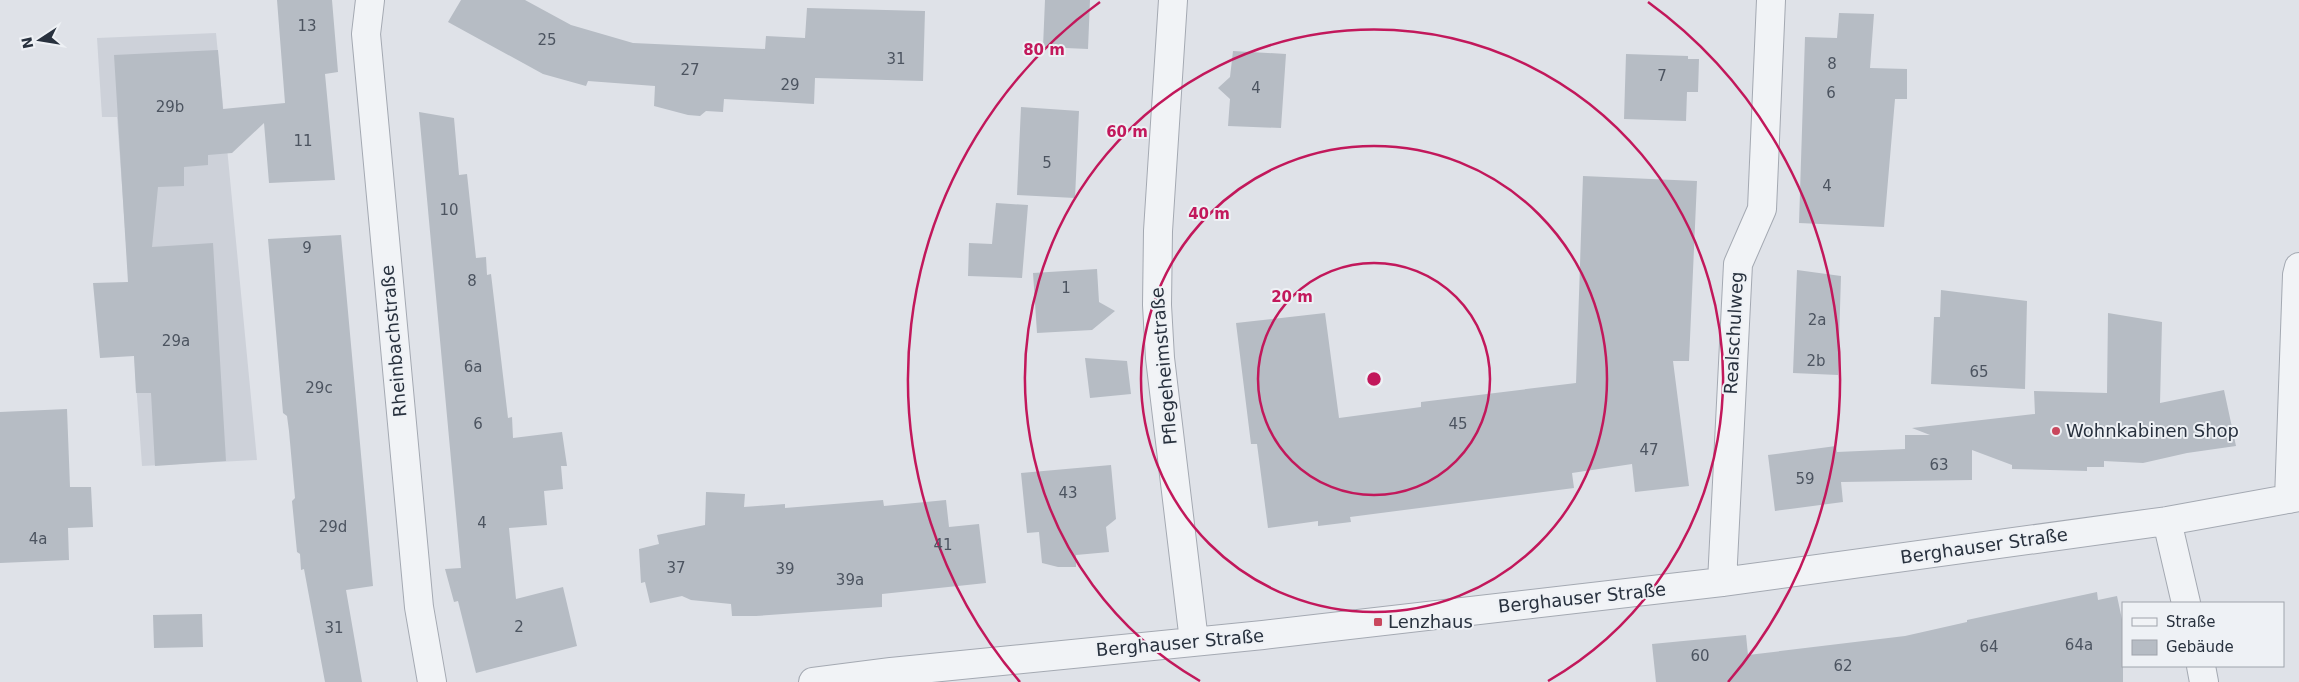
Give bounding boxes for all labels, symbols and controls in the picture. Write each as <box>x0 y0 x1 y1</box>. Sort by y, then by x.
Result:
north arrow <box>15 15 65 65</box>
house number: 13 <box>297 17 317 35</box>
house number: 25 <box>537 31 557 49</box>
text: N <box>18 35 36 50</box>
text: 80 m <box>1023 41 1065 59</box>
house number: 31 <box>886 50 906 68</box>
house number: 8 <box>1827 55 1837 73</box>
house number: 27 <box>680 61 700 79</box>
house number: 7 <box>1657 67 1667 85</box>
house number: 29 <box>780 76 800 94</box>
house number: 4 <box>1251 79 1261 97</box>
house number: 6 <box>1826 84 1836 102</box>
house number: 29b <box>156 98 184 116</box>
text: 60 m <box>1106 123 1148 141</box>
house number: 11 <box>293 132 313 150</box>
house number: 5 <box>1042 154 1052 172</box>
house number: 4 <box>1822 177 1832 195</box>
house number: 10 <box>439 201 459 219</box>
text: 40 m <box>1188 205 1230 223</box>
house number: 9 <box>302 239 312 257</box>
street label: Rheinbachstraße <box>376 264 411 418</box>
street label: Realschulweg <box>1720 271 1747 395</box>
house number: 8 <box>467 272 477 290</box>
house number: 1 <box>1061 279 1071 297</box>
street label: Pflegeheimstraße <box>1146 286 1181 446</box>
text: 20 m <box>1271 288 1313 306</box>
house number: 2a <box>1808 311 1826 329</box>
house number: 29a <box>162 332 190 350</box>
house number: 2b <box>1806 352 1826 370</box>
house number: 6a <box>464 358 482 376</box>
house number: 65 <box>1969 363 1989 381</box>
centre of rings <box>1365 370 1383 388</box>
house number: 29c <box>305 379 333 397</box>
house number: 6 <box>473 415 483 433</box>
house number: 45 <box>1448 415 1468 433</box>
place label: Wohnkabinen Shop <box>2066 420 2239 441</box>
marker: Wohnkabinen Shop <box>2050 425 2062 437</box>
house number: 47 <box>1639 441 1659 459</box>
house number: 63 <box>1929 456 1949 474</box>
house number: 59 <box>1795 470 1815 488</box>
house number: 43 <box>1058 484 1078 502</box>
house number: 4 <box>477 514 487 532</box>
house number: 29d <box>319 518 347 536</box>
street label: Berghauser Straße <box>1899 523 2069 568</box>
house number: 4a <box>29 530 47 548</box>
house number: 41 <box>933 536 953 554</box>
house number: 37 <box>666 559 686 577</box>
house number: 39 <box>775 560 795 578</box>
house number: 39a <box>836 571 864 589</box>
street label: Berghauser Straße <box>1497 578 1667 617</box>
legend <box>2122 602 2284 667</box>
place label: Lenzhaus <box>1388 611 1473 632</box>
text: Straße <box>2166 613 2215 631</box>
marker: Lenzhaus <box>1372 616 1384 628</box>
house number: 2 <box>514 618 524 636</box>
house number: 31 <box>324 619 344 637</box>
street label: Berghauser Straße <box>1095 625 1265 660</box>
house number: 64a <box>2065 636 2093 654</box>
house number: 64 <box>1979 638 1999 656</box>
text: Gebäude <box>2166 638 2234 656</box>
house number: 60 <box>1690 647 1710 665</box>
house number: 62 <box>1833 657 1853 675</box>

